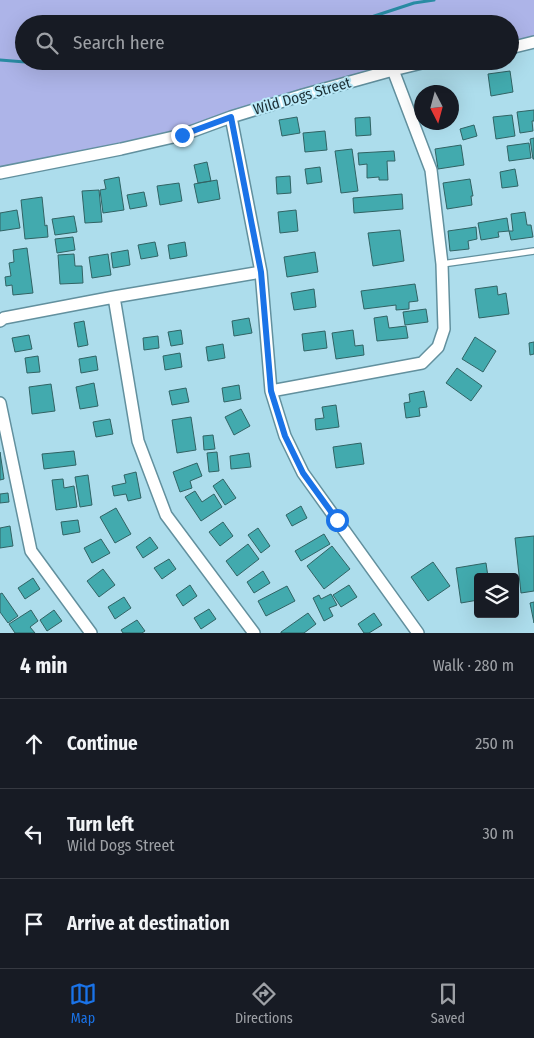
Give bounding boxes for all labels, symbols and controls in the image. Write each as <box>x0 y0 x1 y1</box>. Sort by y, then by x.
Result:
search box <box>15 15 519 70</box>
icon: search <box>33 29 61 57</box>
text: Search here <box>73 31 165 54</box>
street label: Wild Dogs Street <box>251 73 353 119</box>
north arrow <box>414 85 459 130</box>
route end <box>171 124 194 147</box>
route start <box>326 509 349 532</box>
map controls <box>474 573 519 618</box>
button: layers <box>474 573 519 618</box>
text: 4 min <box>20 653 68 679</box>
text: Walk · 280 m <box>433 656 514 675</box>
icon: ahead <box>20 730 48 758</box>
text: Continue <box>67 732 138 755</box>
text: 250 m <box>475 734 514 753</box>
text: Turn left <box>67 813 134 836</box>
icon: left <box>20 820 48 848</box>
text: 30 m <box>482 824 514 843</box>
text: Wild Dogs Street <box>67 836 175 855</box>
icon: arrive <box>20 910 48 938</box>
text: Arrive at destination <box>67 912 230 935</box>
tab: Map <box>69 980 97 1027</box>
tab: Directions <box>235 980 293 1027</box>
tab: Saved <box>431 980 465 1027</box>

